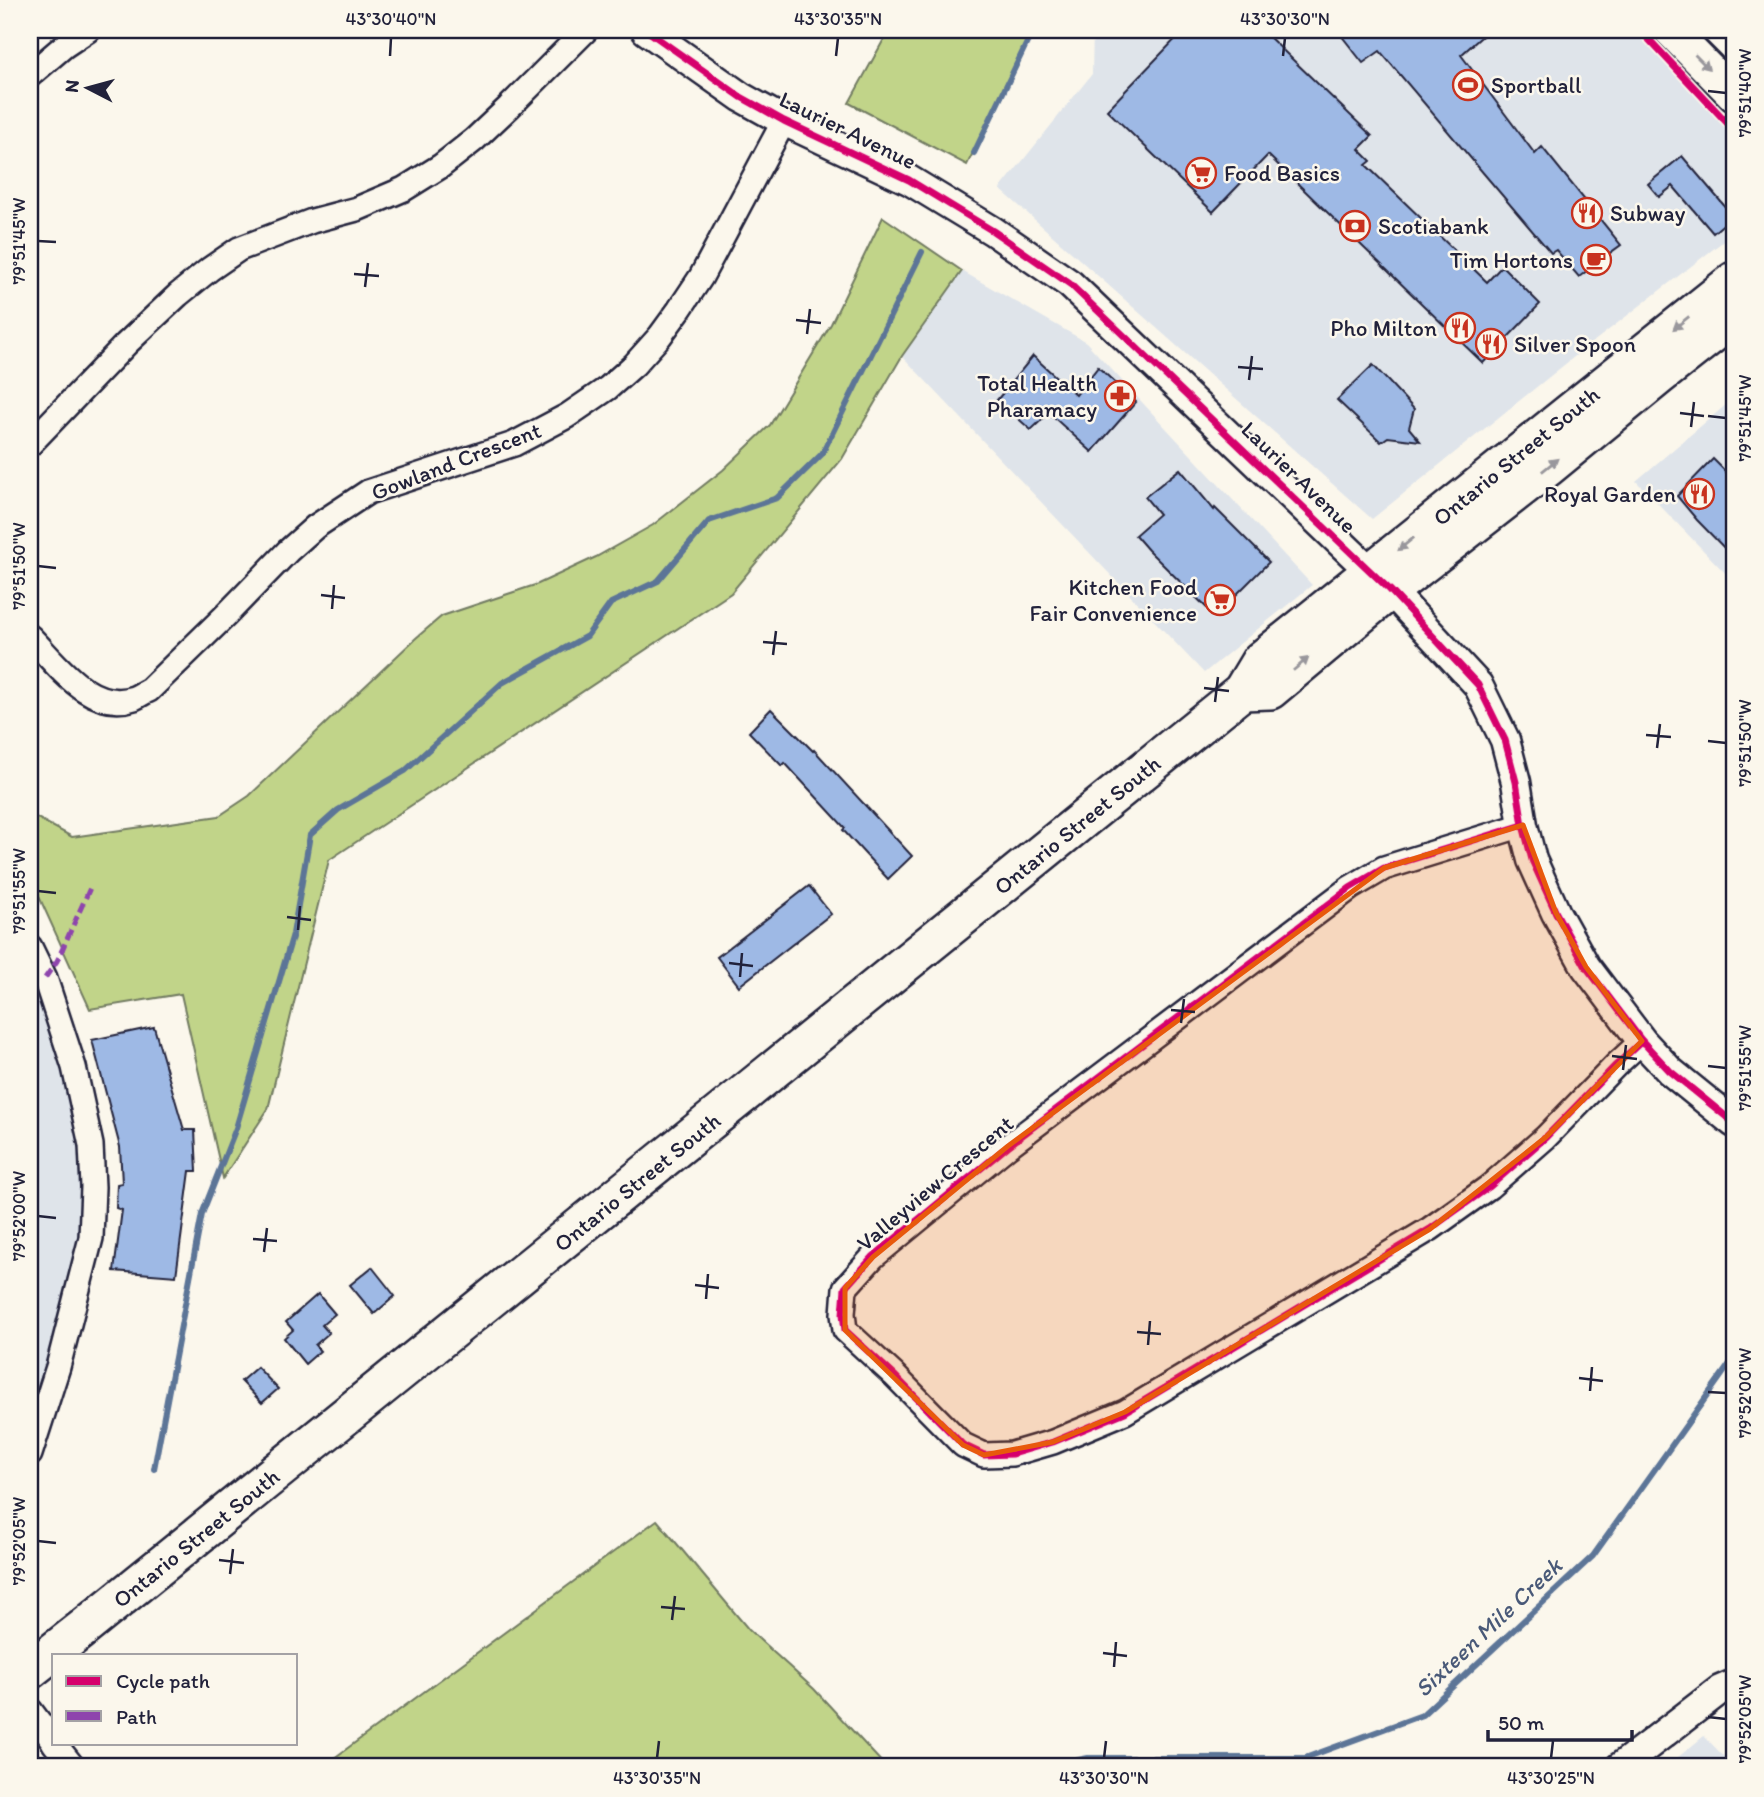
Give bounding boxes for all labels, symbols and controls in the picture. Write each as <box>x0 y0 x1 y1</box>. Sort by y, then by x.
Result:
text: 43°30'40"N <box>346 8 436 30</box>
text: 43°30'35"N <box>794 8 882 30</box>
text: 43°30'30"N <box>1240 8 1330 30</box>
text: 79°51'40"W <box>1734 49 1756 137</box>
north arrow <box>52 52 122 122</box>
one-way arrow <box>1694 54 1711 71</box>
sports icon: Sportball <box>1451 68 1485 102</box>
place label: Sportball <box>1491 71 1582 99</box>
text: N <box>59 79 84 94</box>
street label: Laurier Avenue <box>775 85 921 175</box>
supermarket icon: Food Basics <box>1184 156 1218 190</box>
place label: Food Basics <box>1224 159 1340 187</box>
restaurant icon: Subway <box>1570 196 1604 230</box>
text: 79°51'45"W <box>8 197 30 285</box>
place label: Subway <box>1610 199 1686 227</box>
bank icon: Scotiabank <box>1338 209 1372 243</box>
place label: Scotiabank <box>1378 212 1489 240</box>
cafe icon: Tim Hortons <box>1579 243 1613 277</box>
place label: Tim Hortons <box>1450 246 1573 274</box>
restaurant icon: Pho Milton <box>1443 311 1477 345</box>
place label: Pho Milton <box>1330 314 1437 342</box>
one-way arrow <box>1672 316 1690 330</box>
restaurant icon: Silver Spoon <box>1474 327 1508 361</box>
place label: Silver Spoon <box>1514 330 1636 358</box>
place label: Total Health Pharamacy <box>977 369 1097 423</box>
text: 79°51'45"W <box>1734 374 1756 462</box>
pharmacy icon: Total Health Pharamacy <box>1103 379 1137 413</box>
street label: Ontario Street South <box>1427 380 1605 532</box>
street label: Laurier Avenue <box>1236 415 1362 539</box>
street label: Gowland Crescent <box>367 416 545 506</box>
one-way arrow <box>1541 459 1559 473</box>
restaurant icon: Royal Garden <box>1682 477 1716 511</box>
place label: Royal Garden <box>1544 480 1676 508</box>
text: 79°51'50"W <box>8 522 30 610</box>
one-way arrow <box>1397 537 1415 552</box>
place label: Kitchen Food Fair Convenience <box>1029 573 1197 627</box>
supermarket icon: Kitchen Food Fair Convenience <box>1203 583 1237 617</box>
one-way arrow <box>1292 657 1310 672</box>
text: 79°51'50"W <box>1734 699 1756 787</box>
street label: Ontario Street South <box>988 749 1166 901</box>
text: 79°51'55"W <box>8 848 30 934</box>
text: 79°51'55"W <box>1734 1025 1756 1111</box>
street label: Ontario Street South <box>548 1106 726 1258</box>
street label: Valleyview Crescent <box>851 1109 1019 1257</box>
text: 79°52'00"W <box>8 1171 30 1261</box>
text: 79°52'00"W <box>1734 1348 1756 1438</box>
street label: Ontario Street South <box>107 1462 285 1614</box>
text: 79°52'05"W <box>8 1497 30 1585</box>
water label: Sixteen Mile Creek <box>1408 1550 1569 1703</box>
legend <box>52 1654 298 1744</box>
text: Cycle path <box>116 1668 210 1693</box>
text: 79°52'05"W <box>1734 1675 1756 1763</box>
scale bar <box>1488 1699 1631 1743</box>
text: Path <box>116 1704 157 1729</box>
text: 50 m <box>1498 1710 1545 1735</box>
text: 43°30'35"N <box>613 1767 701 1789</box>
text: 43°30'30"N <box>1059 1767 1149 1789</box>
text: 43°30'25"N <box>1507 1767 1595 1789</box>

